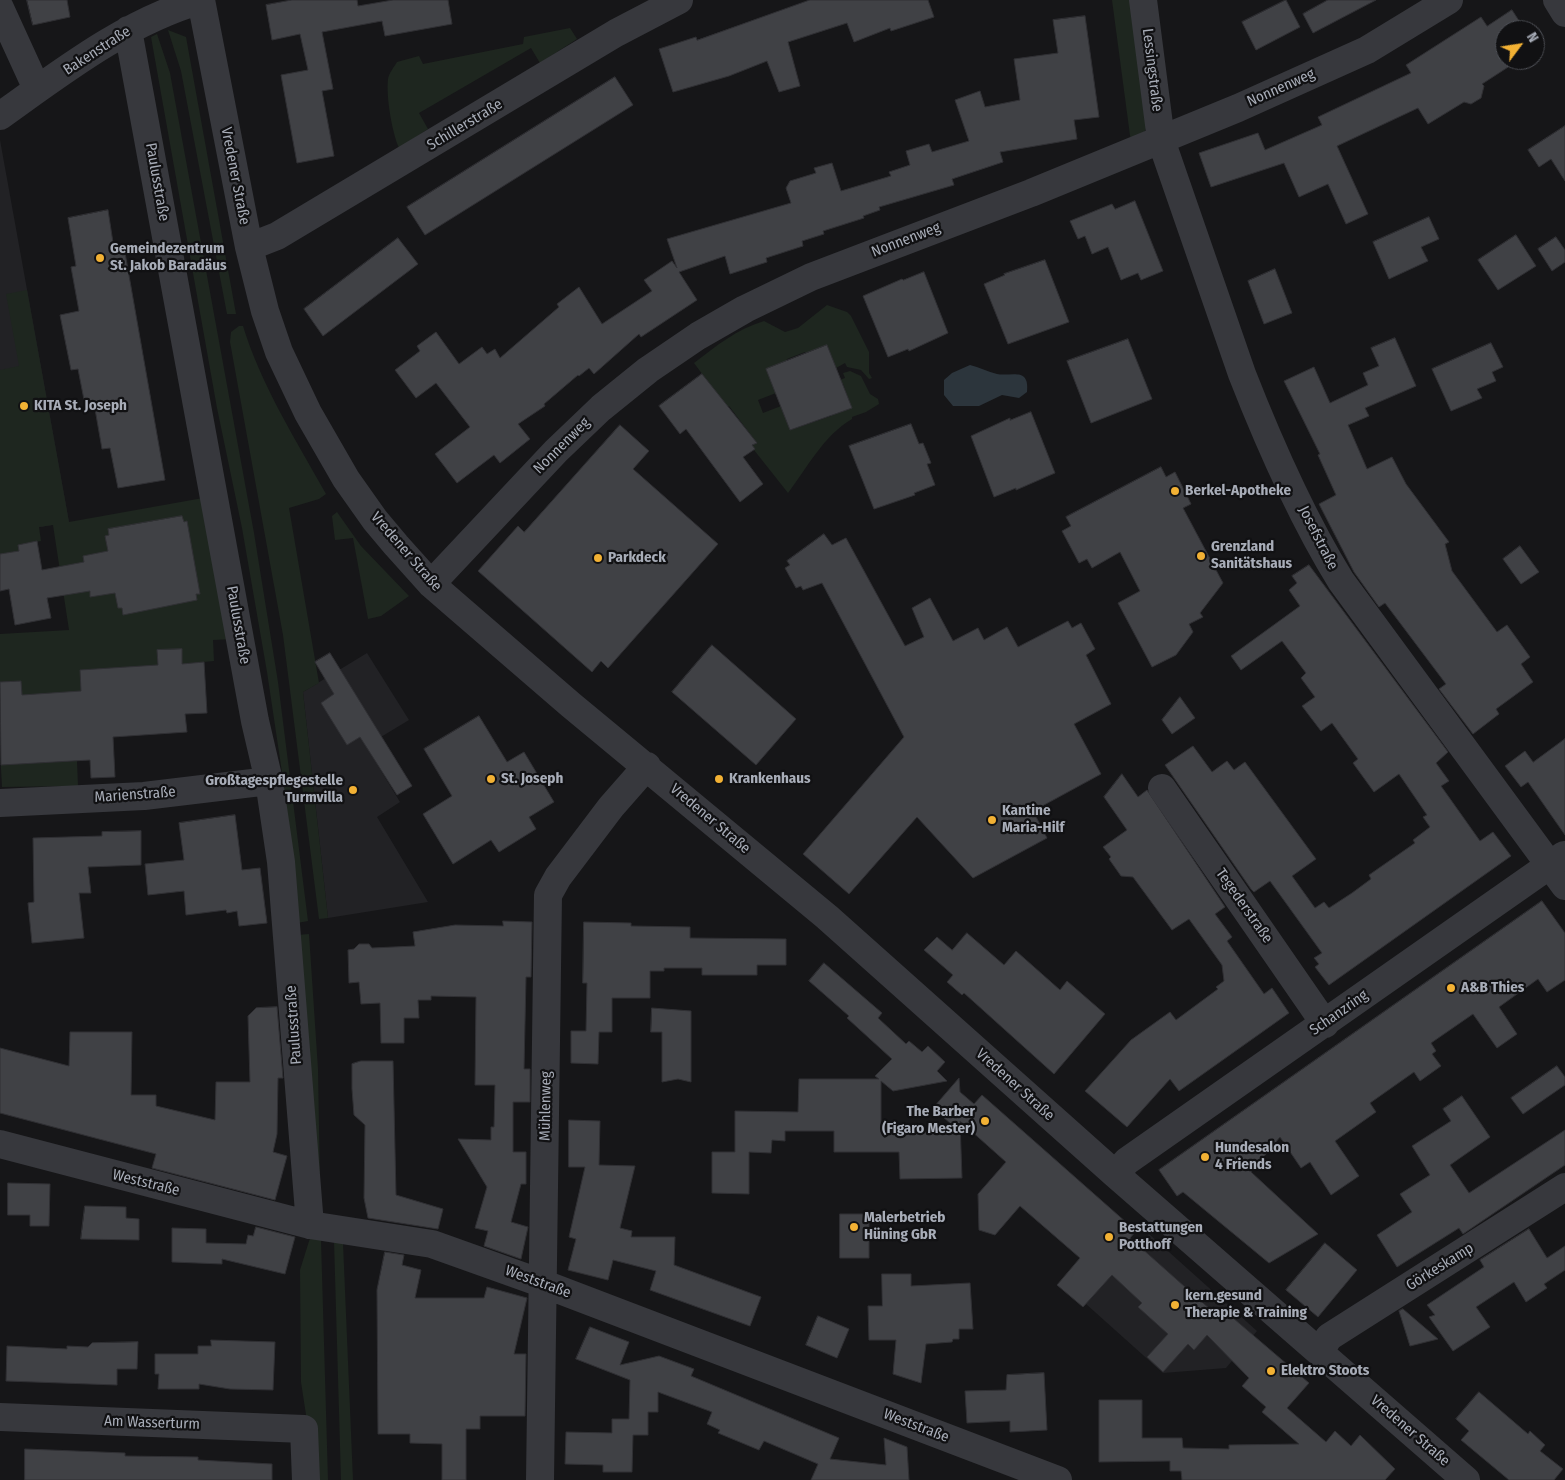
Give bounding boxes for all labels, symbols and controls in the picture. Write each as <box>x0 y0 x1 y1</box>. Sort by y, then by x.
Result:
north arrow <box>1495 20 1545 70</box>
street label: Bakenstraße <box>60 23 134 79</box>
street label: Lessingstraße <box>1138 27 1166 113</box>
text: N <box>1523 30 1542 45</box>
street label: Nonnenweg <box>1244 65 1318 111</box>
street label: Schillerstraße <box>424 95 506 155</box>
street label: Vredener Straße <box>217 126 253 226</box>
street label: Paulusstraße <box>141 141 173 223</box>
street label: Nonnenweg <box>869 219 943 261</box>
place label: Gemeindezentrum St. Jakob Baradäus <box>110 240 227 275</box>
marker: Gemeindezentrum St. Jakob Baradäus <box>94 252 106 264</box>
place label: KITA St. Joseph <box>34 397 127 415</box>
marker: KITA St. Joseph <box>18 400 30 412</box>
street label: Nonnenweg <box>530 414 594 478</box>
place label: Berkel-Apotheke <box>1185 482 1291 500</box>
marker: Berkel-Apotheke <box>1169 485 1181 497</box>
street label: Josefstraße <box>1294 503 1342 573</box>
street label: Vredener Straße <box>367 509 445 595</box>
place label: Grenzland Sanitätshaus <box>1211 538 1292 573</box>
place label: Parkdeck <box>608 549 666 567</box>
marker: Grenzland Sanitätshaus <box>1195 550 1207 562</box>
marker: Parkdeck <box>592 552 604 564</box>
street label: Paulusstraße <box>222 584 254 666</box>
place label: St. Joseph <box>501 770 563 788</box>
place label: Krankenhaus <box>729 770 811 788</box>
place label: Großtagespflegestelle Turmvilla <box>205 772 343 807</box>
marker: St. Joseph <box>485 773 497 785</box>
marker: Krankenhaus <box>713 773 725 785</box>
street label: Vredener Straße <box>666 780 754 858</box>
street label: Marienstraße <box>94 783 176 807</box>
marker: Großtagespflegestelle Turmvilla <box>347 784 359 796</box>
place label: Kantine Maria-Hilf <box>1002 802 1065 837</box>
marker: Kantine Maria-Hilf <box>986 814 998 826</box>
street label: Tegederstraße <box>1212 865 1276 947</box>
place label: A&B Thies <box>1461 979 1524 997</box>
marker: A&B Thies <box>1445 982 1457 994</box>
street label: Paulusstraße <box>282 985 306 1065</box>
street label: Schanzring <box>1306 986 1372 1040</box>
street label: Vredener Straße <box>972 1045 1058 1125</box>
street label: Mühlenweg <box>536 1071 556 1141</box>
place label: The Barber (Figaro Mester) <box>882 1103 975 1138</box>
marker: The Barber (Figaro Mester) <box>979 1115 991 1127</box>
place label: Hundesalon 4 Friends <box>1215 1139 1289 1174</box>
marker: Hundesalon 4 Friends <box>1199 1151 1211 1163</box>
street label: Weststraße <box>111 1166 181 1200</box>
place label: Malerbetrieb Hüning GbR <box>864 1209 945 1244</box>
place label: Bestattungen Potthoff <box>1119 1219 1203 1254</box>
marker: Malerbetrieb Hüning GbR <box>848 1221 860 1233</box>
marker: Bestattungen Potthoff <box>1103 1231 1115 1243</box>
street label: Görkeskamp <box>1403 1239 1477 1295</box>
street label: Weststraße <box>503 1262 573 1302</box>
place label: kern.gesund Therapie & Training <box>1185 1287 1307 1322</box>
marker: kern.gesund Therapie & Training <box>1169 1299 1181 1311</box>
place label: Elektro Stoots <box>1281 1362 1369 1380</box>
marker: Elektro Stoots <box>1265 1365 1277 1377</box>
street label: Vredener Straße <box>1367 1392 1453 1470</box>
street label: Weststraße <box>881 1405 951 1447</box>
street label: Am Wasserturm <box>104 1412 200 1434</box>

